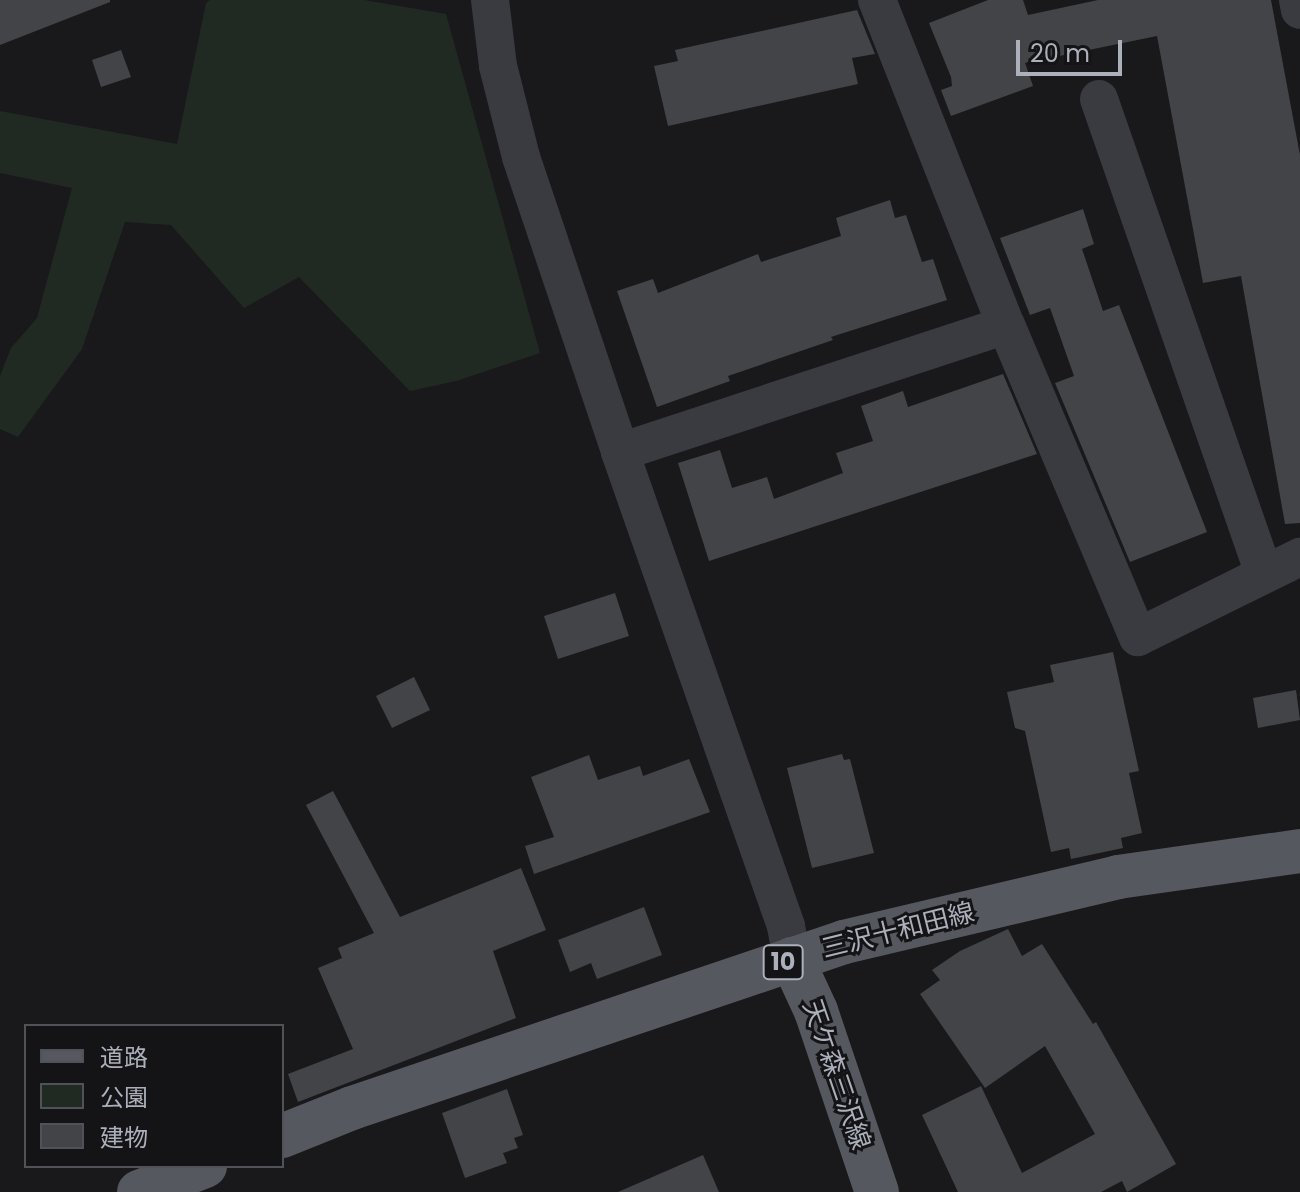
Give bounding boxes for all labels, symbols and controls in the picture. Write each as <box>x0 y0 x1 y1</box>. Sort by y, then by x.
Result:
scale bar <box>1020 24 1126 74</box>
text: 20 m <box>1030 37 1090 70</box>
street label: 三沢十和田線 <box>819 897 977 965</box>
road number: 10 <box>761 942 805 982</box>
street label: 天ケ森三沢線 <box>796 996 876 1154</box>
legend <box>24 1024 284 1168</box>
text: 道路 <box>100 1041 148 1074</box>
text: 公園 <box>100 1081 148 1114</box>
text: 建物 <box>100 1121 148 1154</box>

